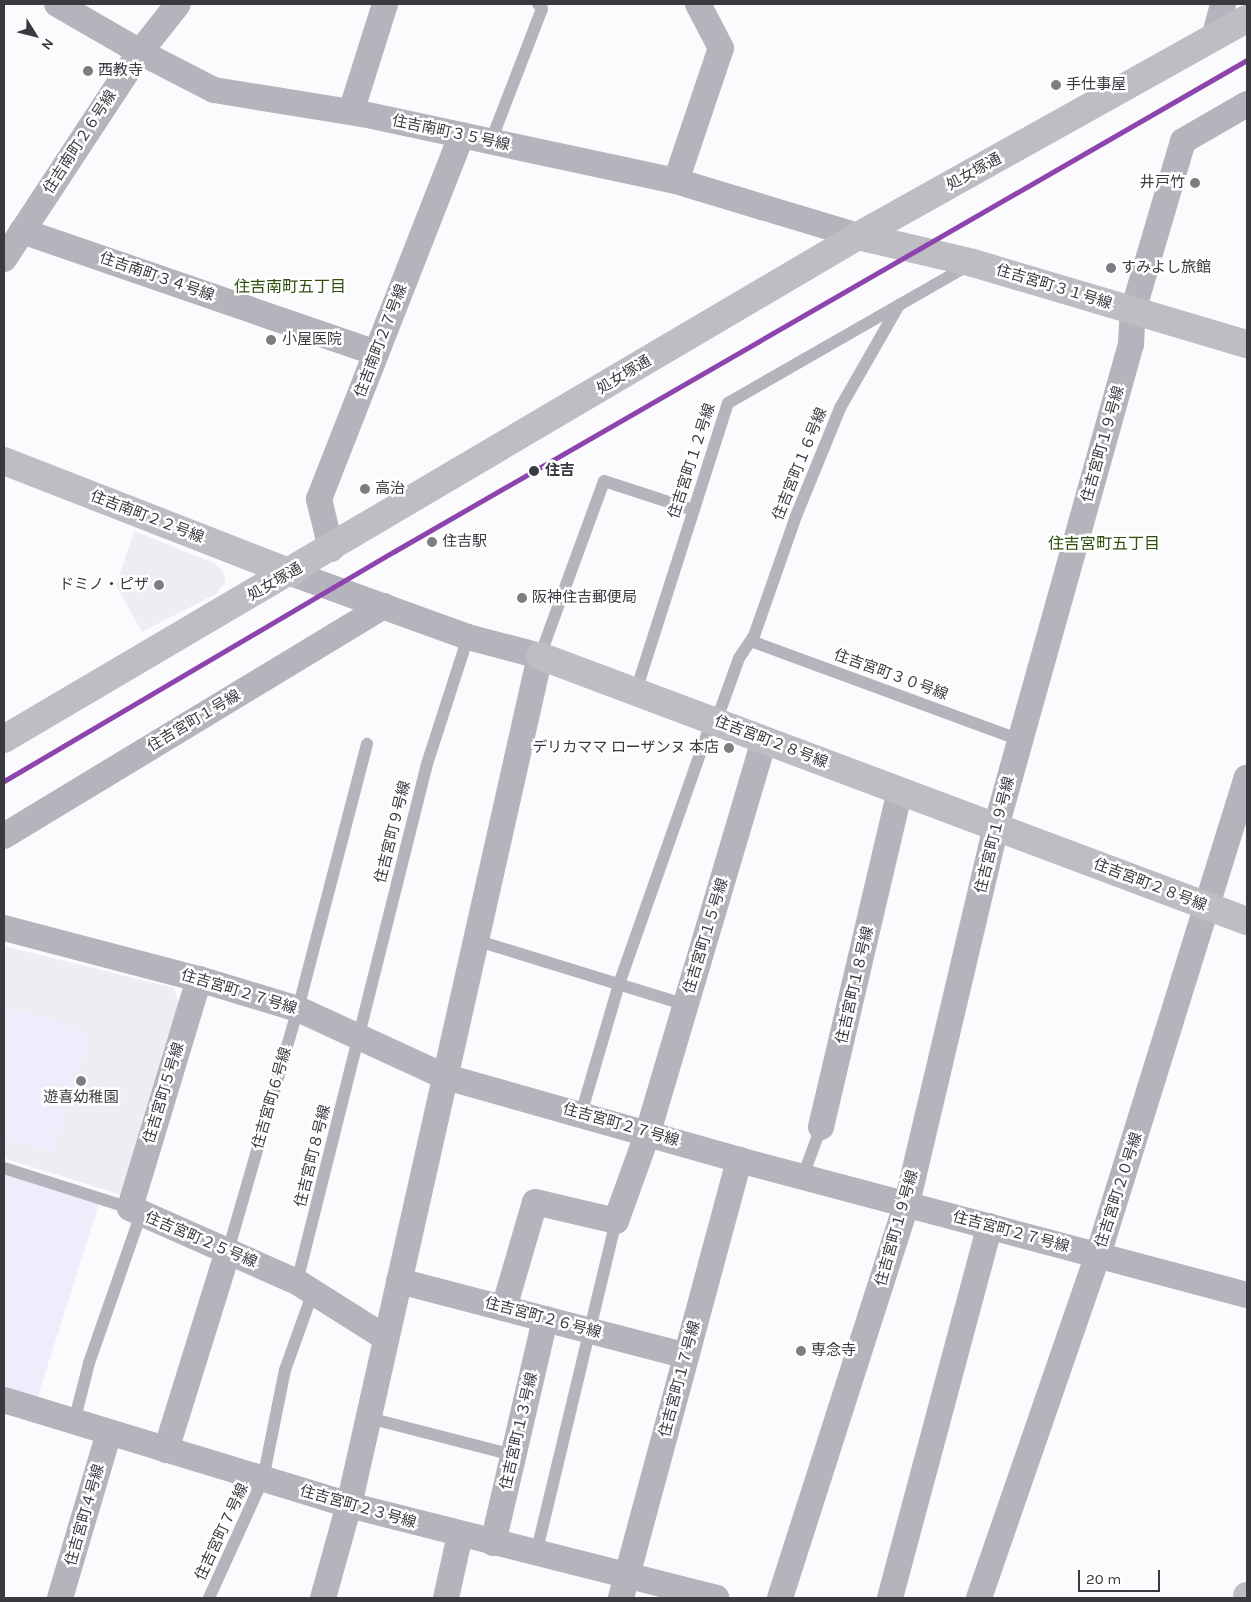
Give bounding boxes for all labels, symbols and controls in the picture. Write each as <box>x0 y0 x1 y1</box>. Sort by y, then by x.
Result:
north arrow <box>10 10 60 60</box>
text: N <box>38 35 57 53</box>
place label: 西教寺 <box>98 62 143 80</box>
marker: 西教寺 <box>82 65 94 77</box>
place label: 手仕事屋 <box>1066 76 1126 94</box>
marker: 手仕事屋 <box>1050 79 1062 91</box>
street label: 住吉南町２６号線 <box>40 87 120 197</box>
street label: 住吉南町３５号線 <box>390 112 512 154</box>
street label: 処女塚通 <box>943 150 1005 194</box>
place label: 井戸竹 <box>1140 174 1185 192</box>
marker: 井戸竹 <box>1189 177 1201 189</box>
street label: 住吉南町３４号線 <box>97 249 217 305</box>
place label: すみよし旅館 <box>1121 259 1211 277</box>
street label: 住吉宮町３１号線 <box>994 261 1114 313</box>
marker: すみよし旅館 <box>1105 262 1117 274</box>
district label: 住吉南町五丁目 <box>234 277 346 297</box>
street label: 住吉南町２７号線 <box>351 282 411 400</box>
place label: 小屋医院 <box>282 331 342 349</box>
marker: 小屋医院 <box>264 333 278 347</box>
street label: 処女塚通 <box>594 352 654 398</box>
street label: 住吉宮町１９号線 <box>1078 384 1128 504</box>
street label: 住吉宮町１２号線 <box>665 401 719 521</box>
street label: 住吉宮町１６号線 <box>769 405 831 523</box>
place label: 住吉 <box>545 462 575 480</box>
marker: 住吉 <box>527 464 541 478</box>
place label: 高治 <box>375 480 405 498</box>
marker: 高治 <box>359 483 371 495</box>
street label: 住吉南町２２号線 <box>88 487 206 547</box>
place label: 住吉駅 <box>442 533 487 551</box>
district label: 住吉宮町五丁目 <box>1048 534 1160 554</box>
marker: 住吉駅 <box>426 536 438 548</box>
street label: 処女塚通 <box>245 559 305 605</box>
place label: ドミノ・ピザ <box>59 576 149 594</box>
marker: ドミノ・ピザ <box>153 579 165 591</box>
place label: 阪神住吉郵便局 <box>532 589 637 607</box>
marker: 阪神住吉郵便局 <box>516 592 528 604</box>
street label: 住吉宮町３０号線 <box>832 646 950 704</box>
street label: 住吉宮町１号線 <box>144 686 244 756</box>
street label: 住吉宮町２８号線 <box>712 712 830 772</box>
place label: デリカママ ローザンヌ 本店 <box>532 739 719 757</box>
marker: デリカママ ローザンヌ 本店 <box>723 742 735 754</box>
street label: 住吉宮町１９号線 <box>972 775 1018 895</box>
street label: 住吉宮町９号線 <box>372 779 414 885</box>
street label: 住吉宮町２８号線 <box>1091 855 1209 915</box>
street label: 住吉宮町１５号線 <box>680 876 732 996</box>
street label: 住吉宮町１８号線 <box>833 925 877 1045</box>
street label: 住吉宮町２７号線 <box>179 966 299 1018</box>
street label: 住吉宮町５号線 <box>140 1040 188 1146</box>
street label: 住吉宮町６号線 <box>249 1045 295 1151</box>
marker: 遊喜幼稚園 <box>75 1075 87 1087</box>
place label: 遊喜幼稚園 <box>44 1089 118 1107</box>
street label: 住吉宮町２７号線 <box>561 1100 681 1150</box>
street label: 住吉宮町８号線 <box>292 1103 334 1209</box>
street label: 住吉宮町２０号線 <box>1092 1130 1146 1250</box>
street label: 住吉宮町１９号線 <box>872 1168 922 1288</box>
street label: 住吉宮町２５号線 <box>142 1208 260 1272</box>
street label: 住吉宮町２７号線 <box>951 1208 1071 1256</box>
street label: 住吉宮町２６号線 <box>483 1294 603 1342</box>
street label: 住吉宮町１７号線 <box>656 1319 704 1439</box>
place label: 専念寺 <box>811 1342 856 1360</box>
marker: 専念寺 <box>795 1345 807 1357</box>
street label: 住吉宮町１３号線 <box>497 1371 541 1491</box>
street label: 住吉宮町４号線 <box>62 1462 108 1568</box>
street label: 住吉宮町７号線 <box>192 1481 252 1583</box>
street label: 住吉宮町２３号線 <box>298 1482 418 1532</box>
scale bar <box>1081 1560 1164 1592</box>
text: 20 m <box>1086 1570 1121 1588</box>

